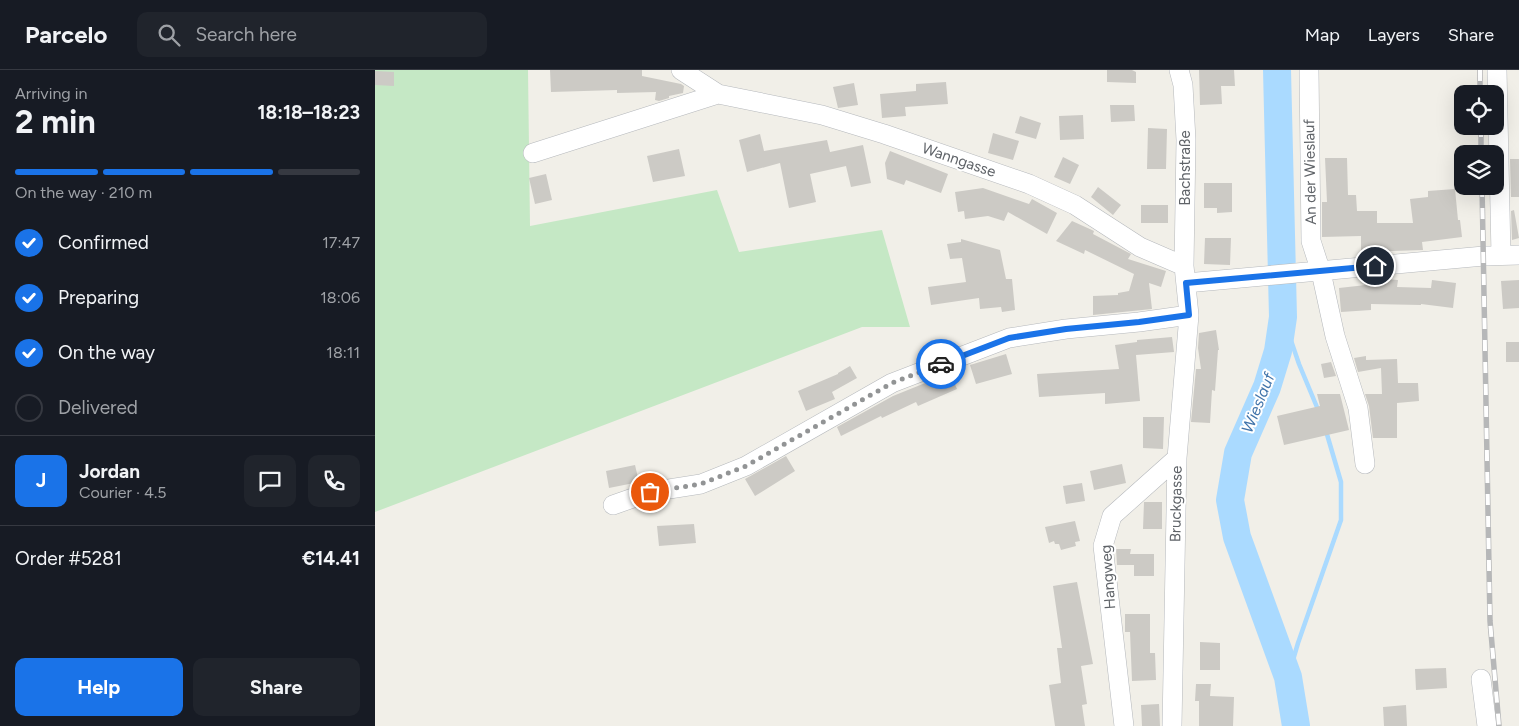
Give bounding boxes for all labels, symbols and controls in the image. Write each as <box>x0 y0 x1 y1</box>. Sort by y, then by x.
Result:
search box <box>137 12 487 57</box>
text: Parcelo <box>25 20 107 49</box>
icon: search <box>155 21 183 49</box>
text: Search here <box>195 23 297 46</box>
text: Map <box>1305 24 1340 46</box>
text: Layers <box>1368 24 1420 46</box>
text: Share <box>1448 24 1494 46</box>
text: Arriving in <box>15 84 87 103</box>
map controls <box>1454 85 1504 195</box>
button: locate <box>1454 85 1504 135</box>
text: 18:18–18:23 <box>258 101 360 124</box>
text: 2 min <box>15 103 96 141</box>
street label: An der Wieslauf <box>1300 118 1320 225</box>
street label: Bachstraße <box>1176 130 1194 206</box>
street label: Wanngasse <box>920 139 998 181</box>
button: layers <box>1454 145 1504 195</box>
text: On the way · 210 m <box>15 183 152 202</box>
icon: check <box>15 229 43 257</box>
text: Confirmed <box>58 231 149 254</box>
text: 17:47 <box>322 233 360 252</box>
pin <box>1354 245 1396 287</box>
icon: home <box>1361 252 1389 280</box>
icon: check <box>15 284 43 312</box>
text: Preparing <box>58 286 139 309</box>
text: 18:06 <box>320 288 360 307</box>
icon: check <box>15 339 43 367</box>
courier <box>916 339 966 389</box>
text: On the way <box>58 341 155 364</box>
text: 18:11 <box>326 343 360 362</box>
icon: car <box>927 350 955 378</box>
water label: Wieslauf <box>1237 368 1279 436</box>
text: Delivered <box>58 396 138 419</box>
button: chat <box>244 455 296 507</box>
button: phone <box>308 455 360 507</box>
text: Jordan <box>79 460 140 483</box>
street label: Bruckgasse <box>1166 466 1186 542</box>
text: J <box>36 469 46 492</box>
pin <box>629 471 671 513</box>
icon: bag <box>636 478 664 506</box>
text: Courier · 4.5 <box>79 483 166 502</box>
street label: Hangweg <box>1097 544 1119 610</box>
text: Order #5281 <box>15 547 122 570</box>
text: €14.41 <box>302 547 360 570</box>
button: Help <box>15 658 183 716</box>
button: Share <box>193 658 360 716</box>

